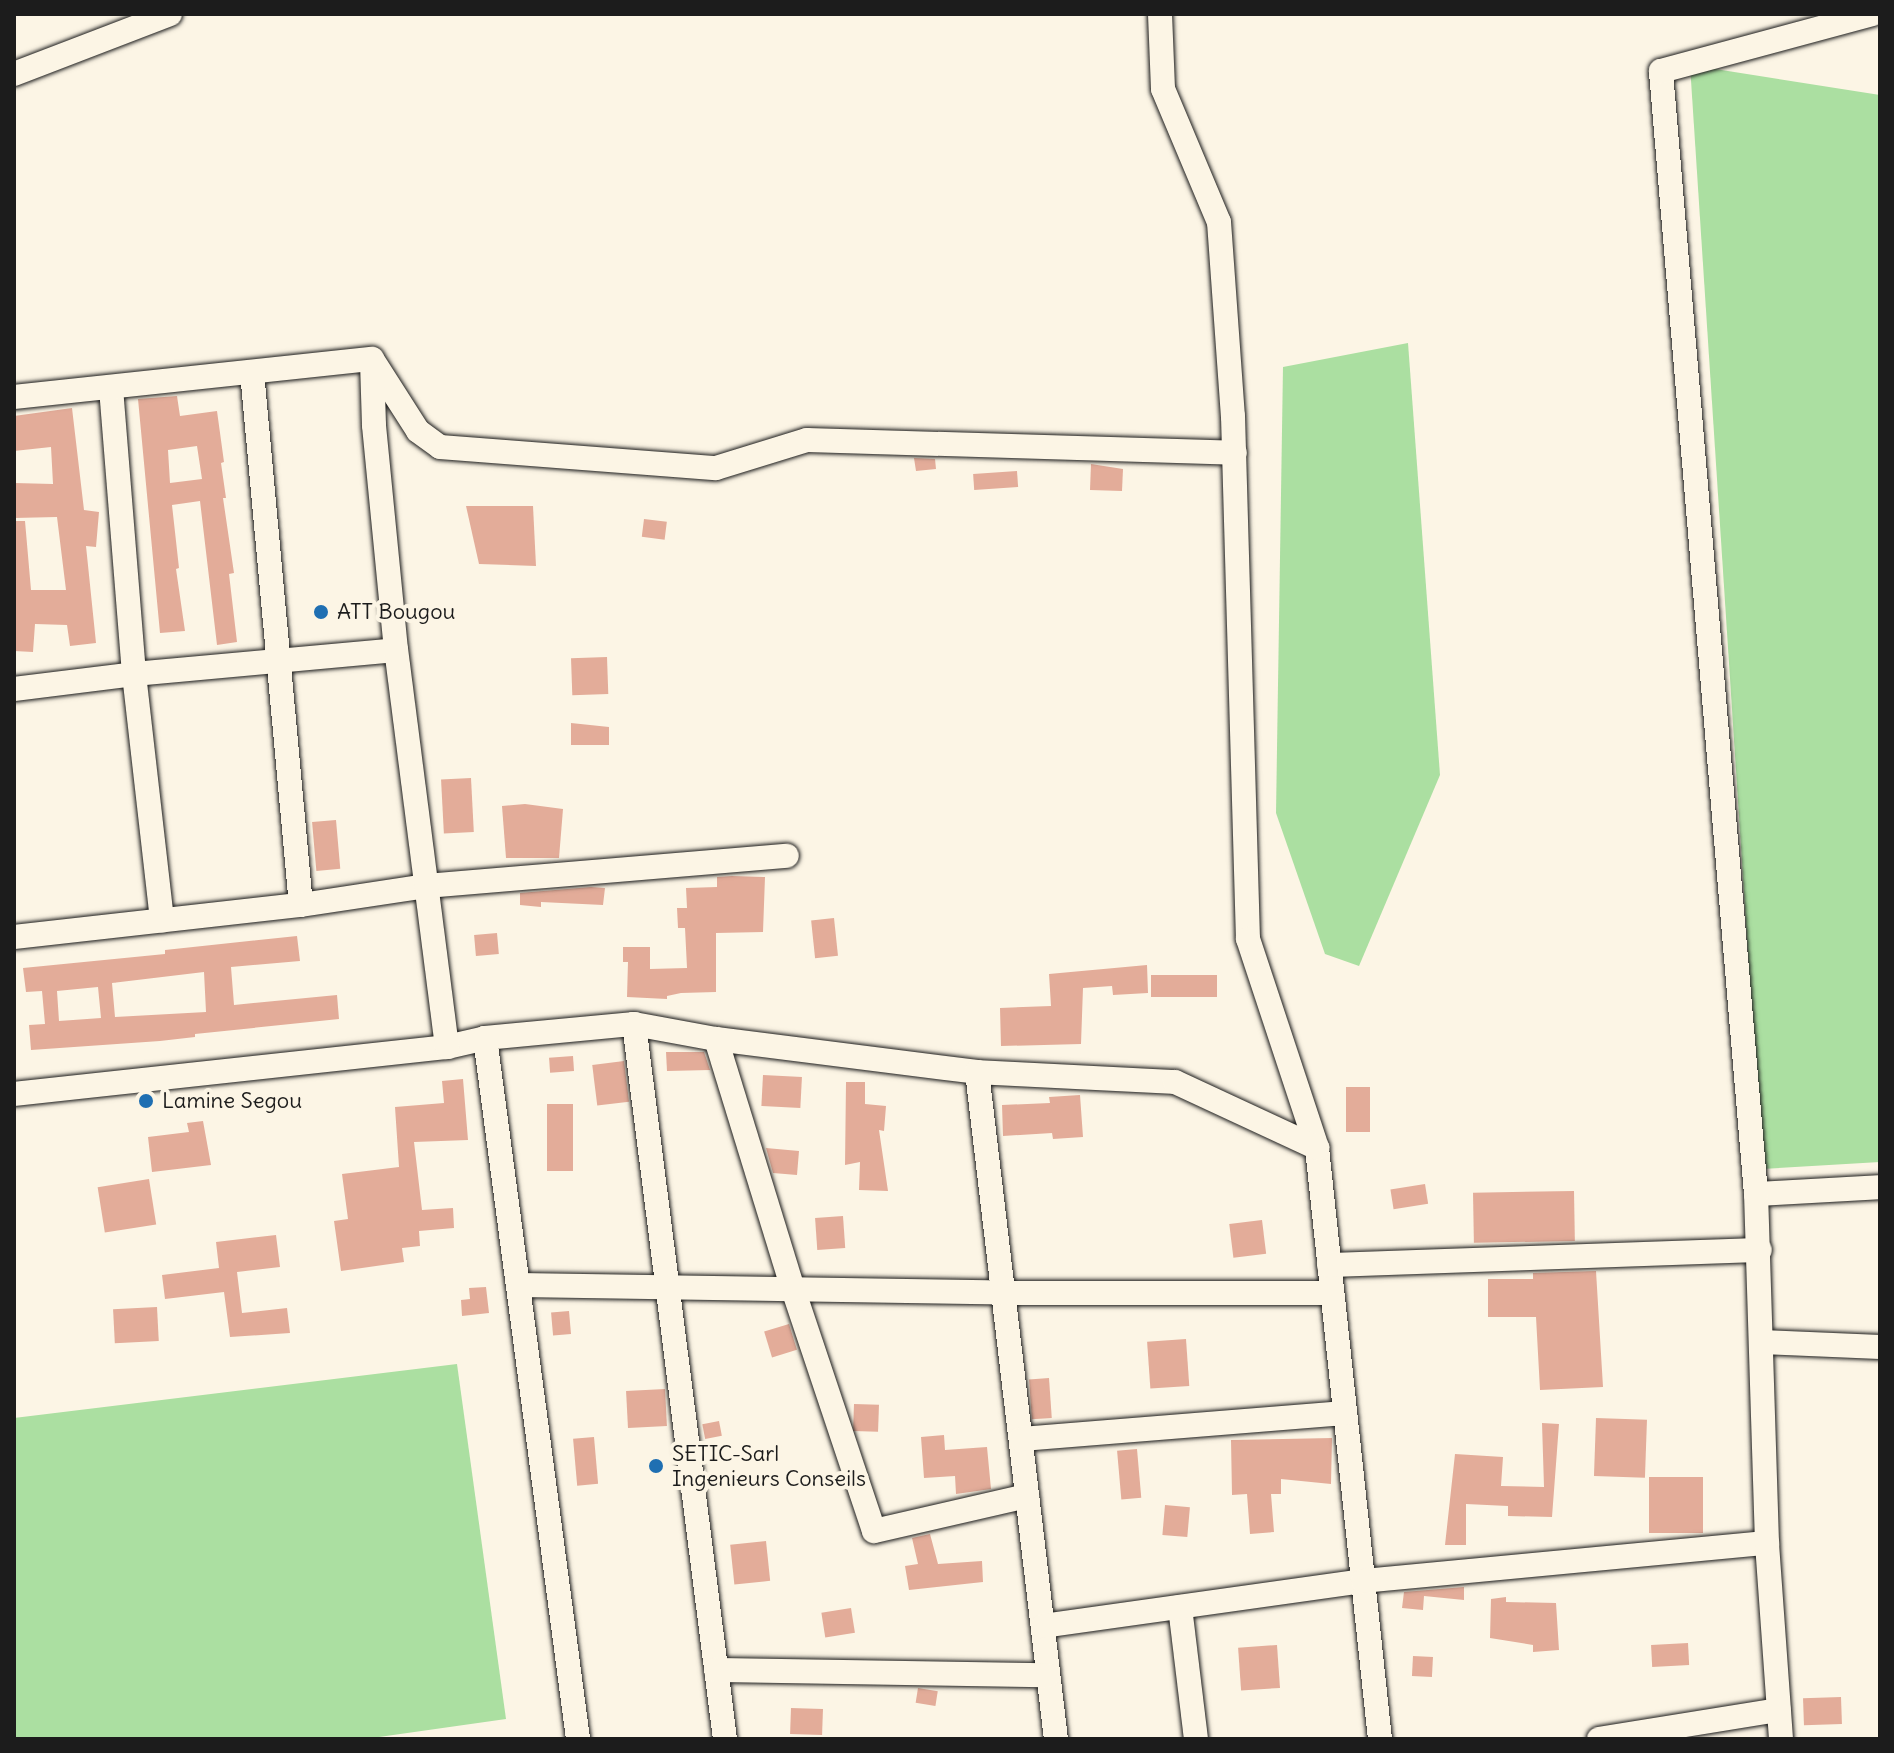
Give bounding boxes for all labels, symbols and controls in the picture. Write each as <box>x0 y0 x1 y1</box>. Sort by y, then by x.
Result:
place label: ATT Bougou <box>337 599 455 625</box>
marker: ATT Bougou <box>312 603 330 621</box>
place label: Lamine Segou <box>162 1088 302 1114</box>
marker: Lamine Segou <box>137 1092 155 1110</box>
place label: SETIC-Sarl Ingenieurs Conseils <box>672 1440 866 1492</box>
marker: SETIC-Sarl Ingenieurs Conseils <box>647 1457 665 1475</box>

